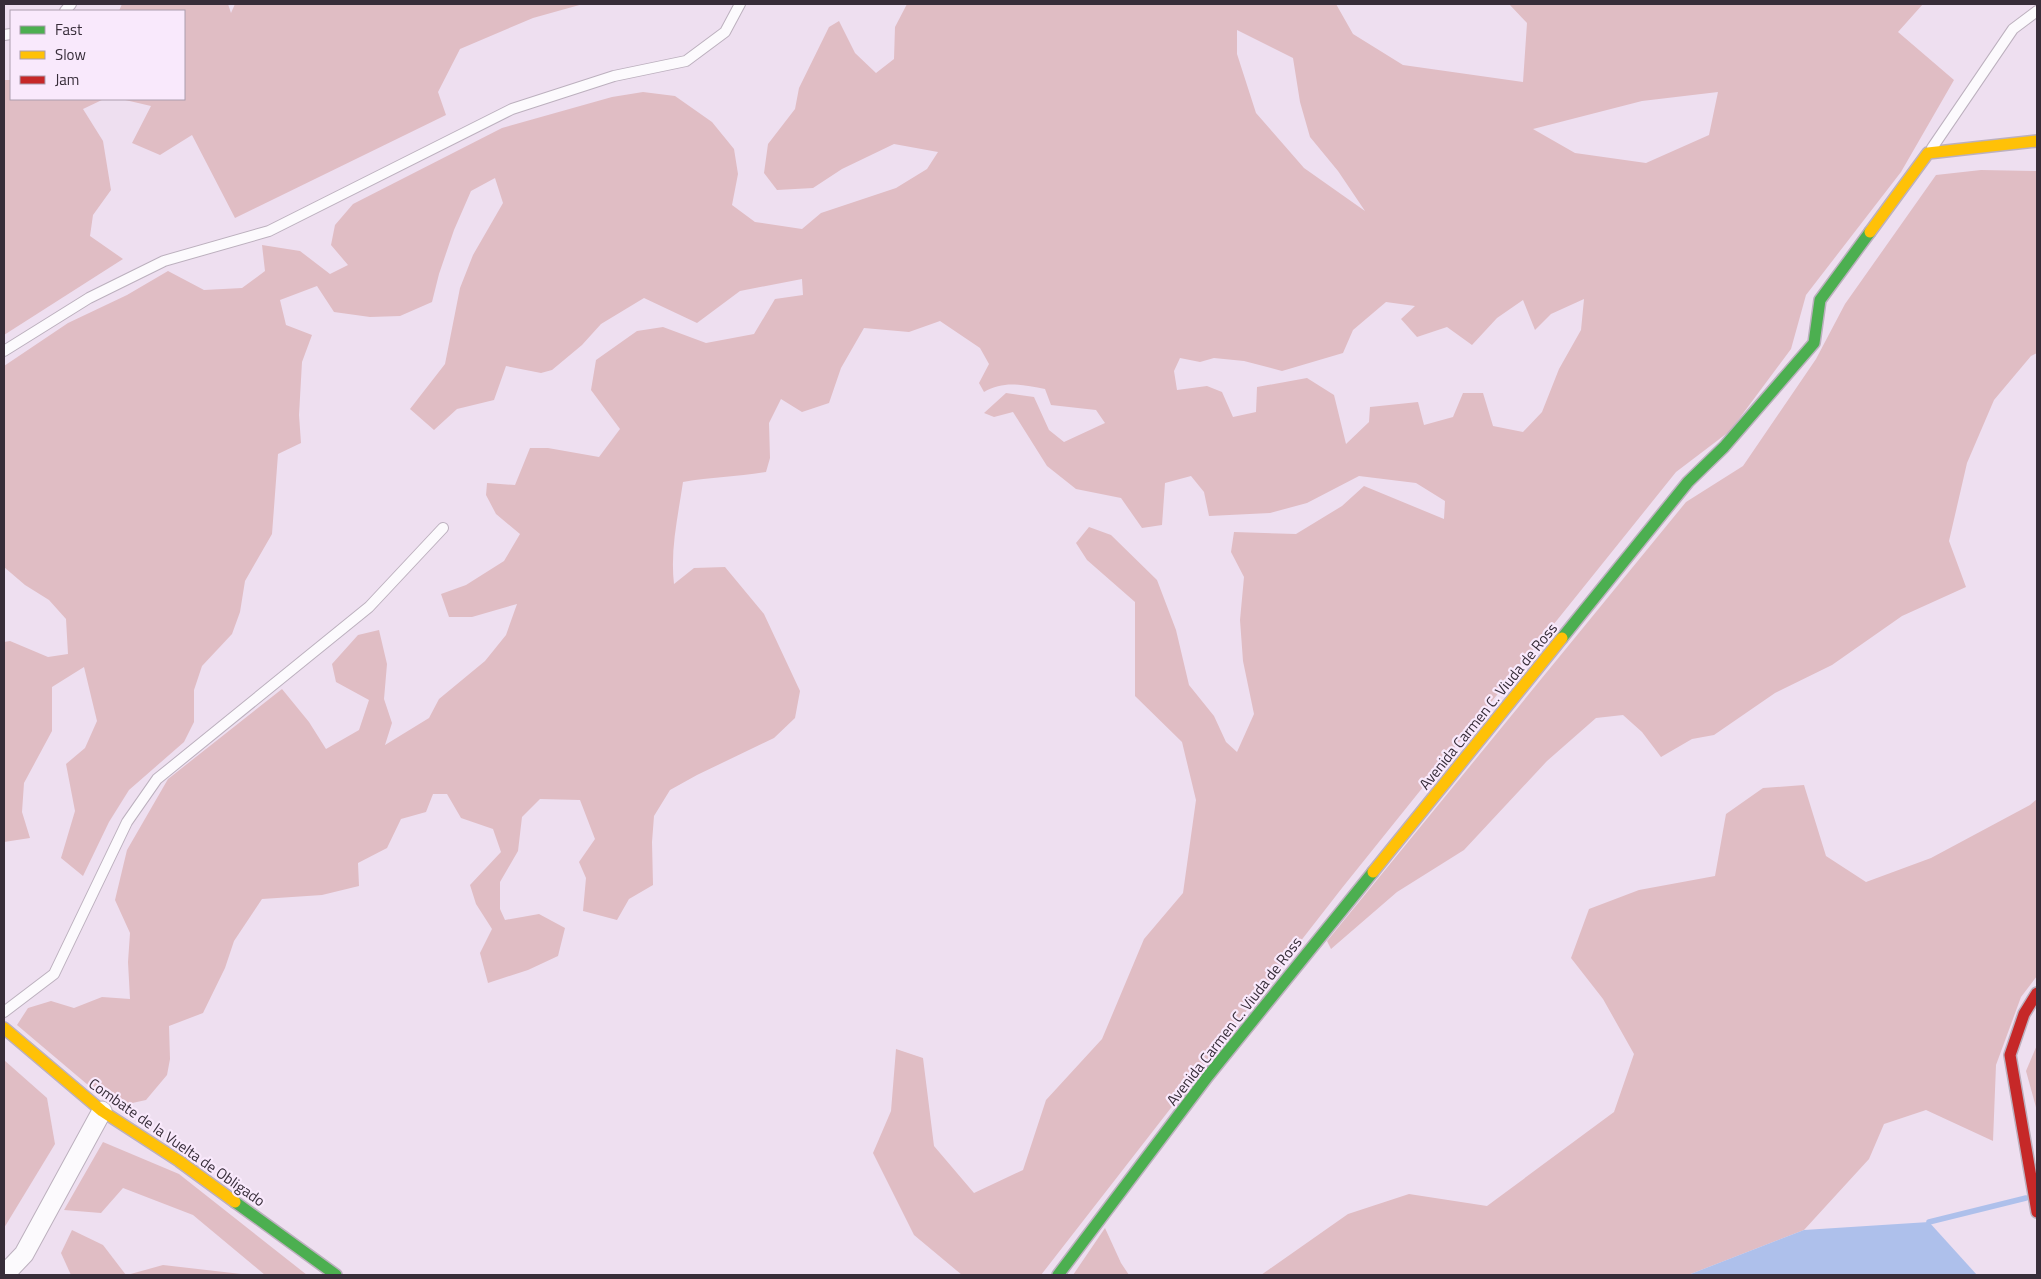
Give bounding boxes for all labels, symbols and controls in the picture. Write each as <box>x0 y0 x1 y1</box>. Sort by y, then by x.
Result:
legend <box>10 10 185 100</box>
text: Fast <box>55 18 83 41</box>
text: Slow <box>55 43 86 66</box>
text: Jam <box>55 68 79 91</box>
street label: Avenida Carmen C. Viuda de Ross <box>1413 618 1563 794</box>
street label: Avenida Carmen C. Viuda de Ross <box>1161 932 1307 1110</box>
street label: Combate de la Vuelta de Obligado <box>84 1072 270 1212</box>

